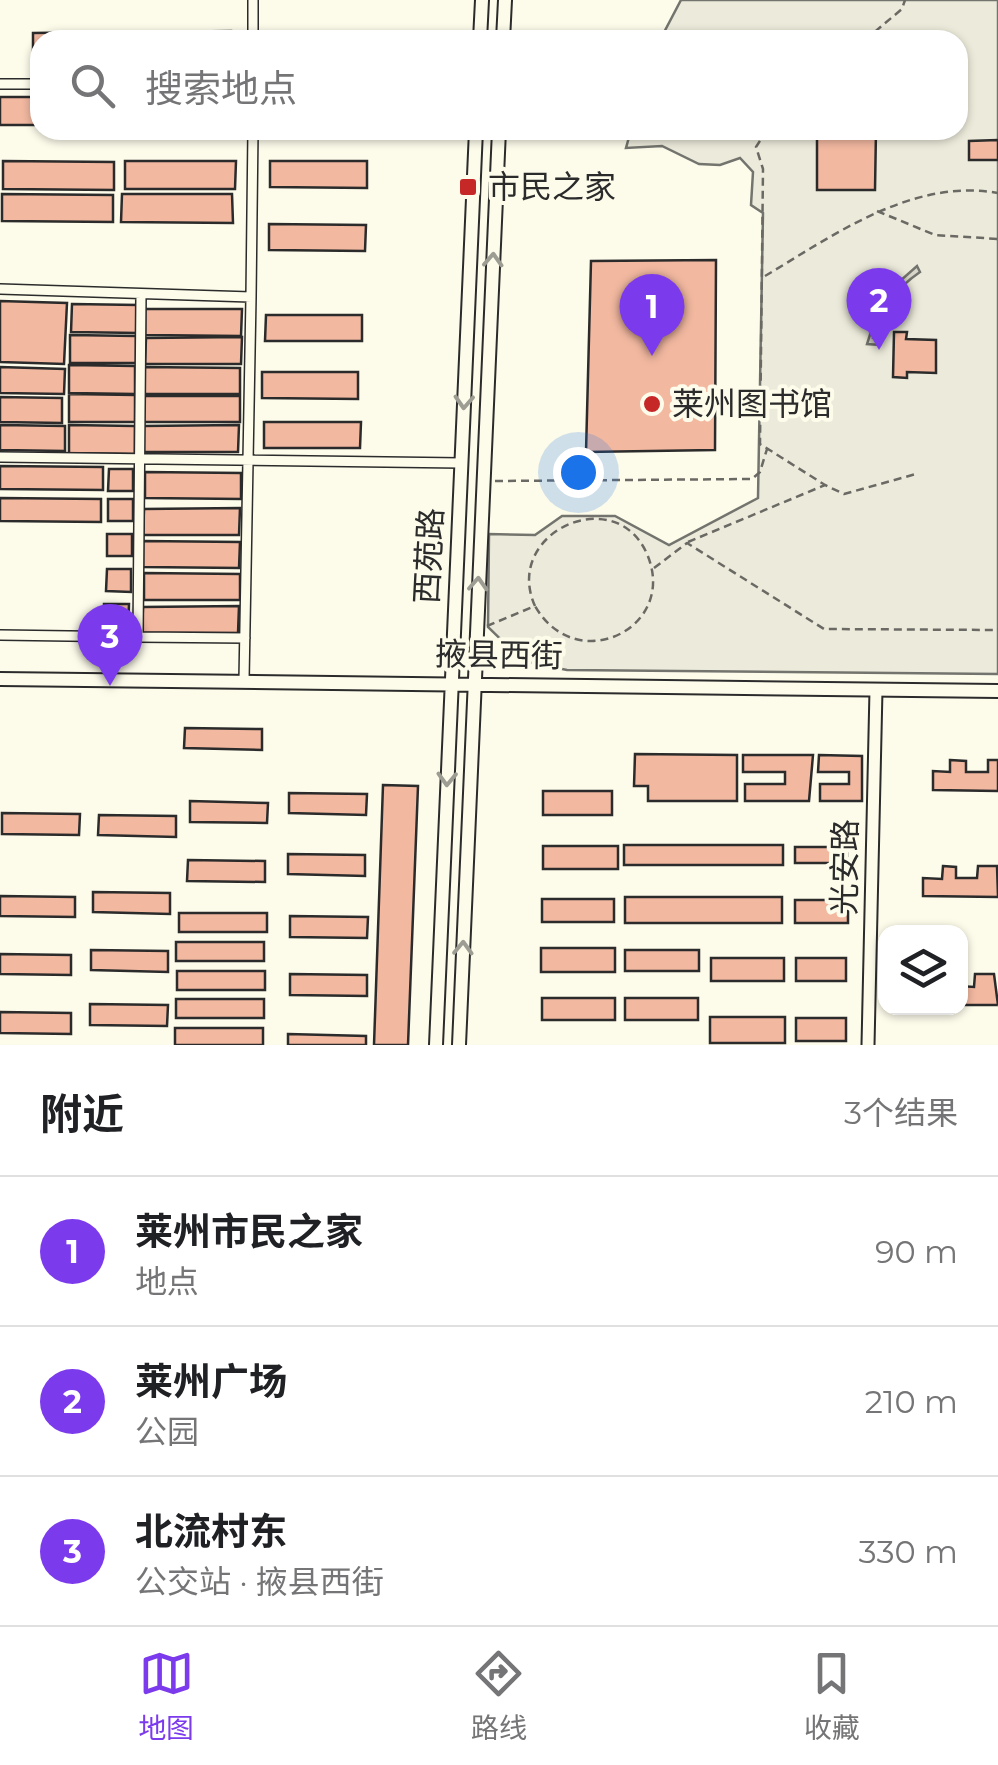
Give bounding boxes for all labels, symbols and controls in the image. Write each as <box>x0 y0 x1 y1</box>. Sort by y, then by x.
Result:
search box <box>30 30 968 140</box>
icon: search <box>65 58 120 113</box>
text: 搜索地点 <box>145 65 297 112</box>
place label: 市民之家 <box>488 167 616 206</box>
marker: 市民之家 <box>457 176 479 198</box>
one-way arrow <box>482 251 503 267</box>
pin: 2 <box>846 268 912 350</box>
pin: 1 <box>620 274 684 356</box>
place label: 莱州图书馆 <box>672 384 832 423</box>
marker: 莱州图书馆 <box>641 393 663 415</box>
one-way arrow <box>454 395 475 411</box>
your location <box>553 447 604 498</box>
street label: 西苑路 <box>407 507 450 605</box>
one-way arrow <box>468 576 489 592</box>
pin: 3 <box>78 604 142 686</box>
street label: 掖县西街 <box>435 634 563 675</box>
one-way arrow <box>437 771 458 787</box>
street label: 光安路 <box>824 819 865 915</box>
map controls <box>878 925 968 1015</box>
button: layers <box>878 925 968 1015</box>
one-way arrow <box>452 939 473 955</box>
text: 附近 <box>40 1088 124 1140</box>
text: 3个结果 <box>844 1093 958 1132</box>
text: 莱州市民之家 <box>135 1208 363 1255</box>
text: 1 <box>66 1232 79 1271</box>
text: 90 m <box>875 1232 958 1271</box>
text: 地点 <box>135 1262 199 1301</box>
text: 莱州广场 <box>135 1358 287 1405</box>
text: 2 <box>63 1382 82 1421</box>
text: 210 m <box>865 1382 958 1421</box>
text: 公园 <box>135 1412 199 1451</box>
text: 北流村东 <box>135 1508 287 1555</box>
text: 3 <box>63 1532 82 1571</box>
text: 330 m <box>859 1532 958 1571</box>
text: 公交站 · 掖县西街 <box>135 1562 384 1601</box>
tab: 地图 <box>138 1646 194 1746</box>
tab: 路线 <box>471 1646 527 1746</box>
tab: 收藏 <box>804 1646 860 1746</box>

